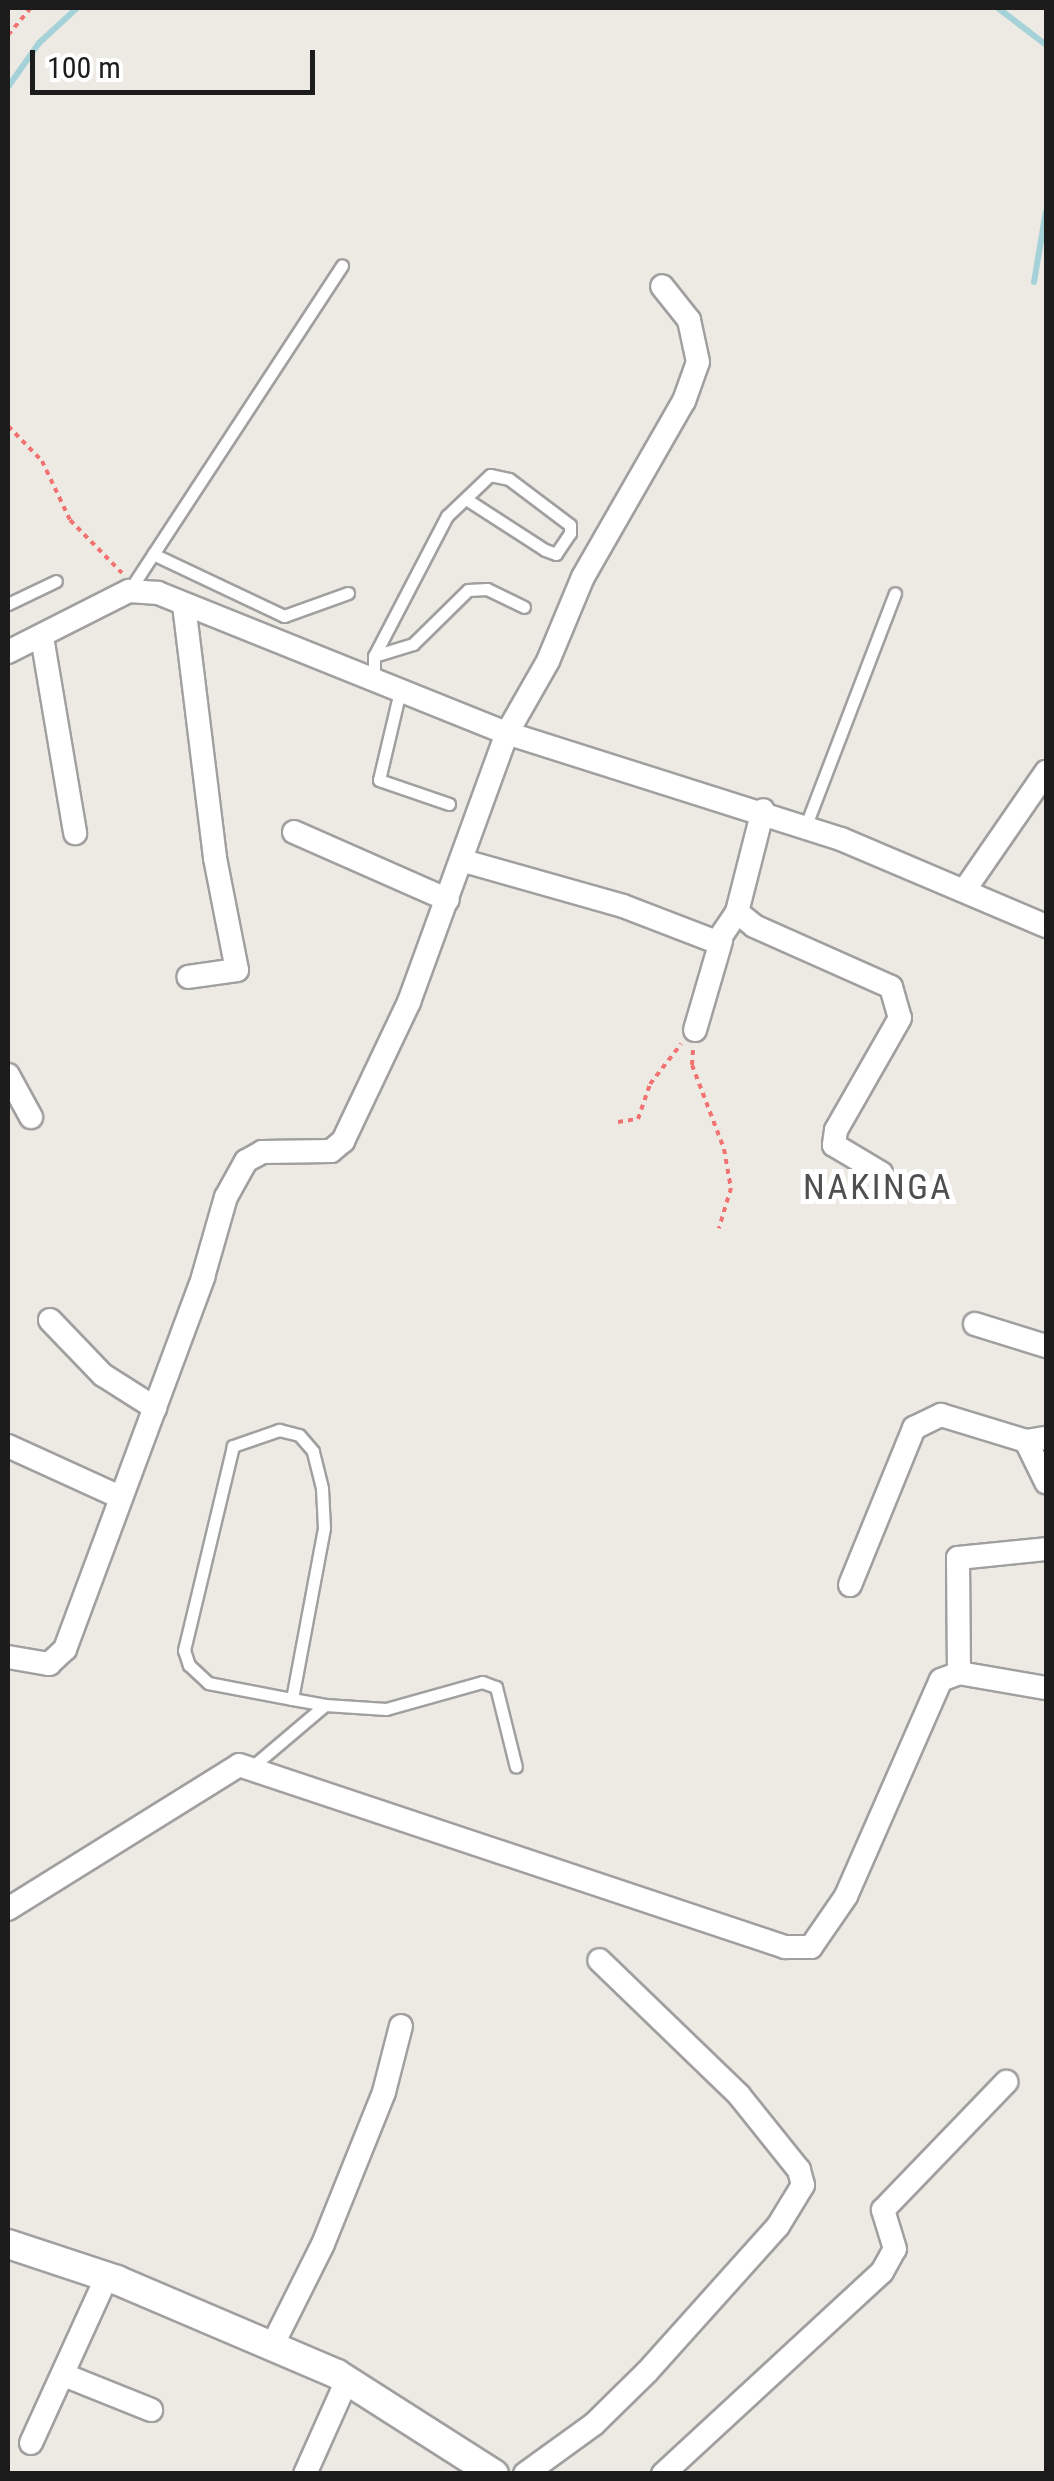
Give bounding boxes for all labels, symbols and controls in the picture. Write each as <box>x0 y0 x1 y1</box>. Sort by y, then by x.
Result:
scale bar <box>35 30 320 92</box>
text: 100 m <box>47 50 121 85</box>
district label: NAKINGA <box>803 1167 953 1209</box>

